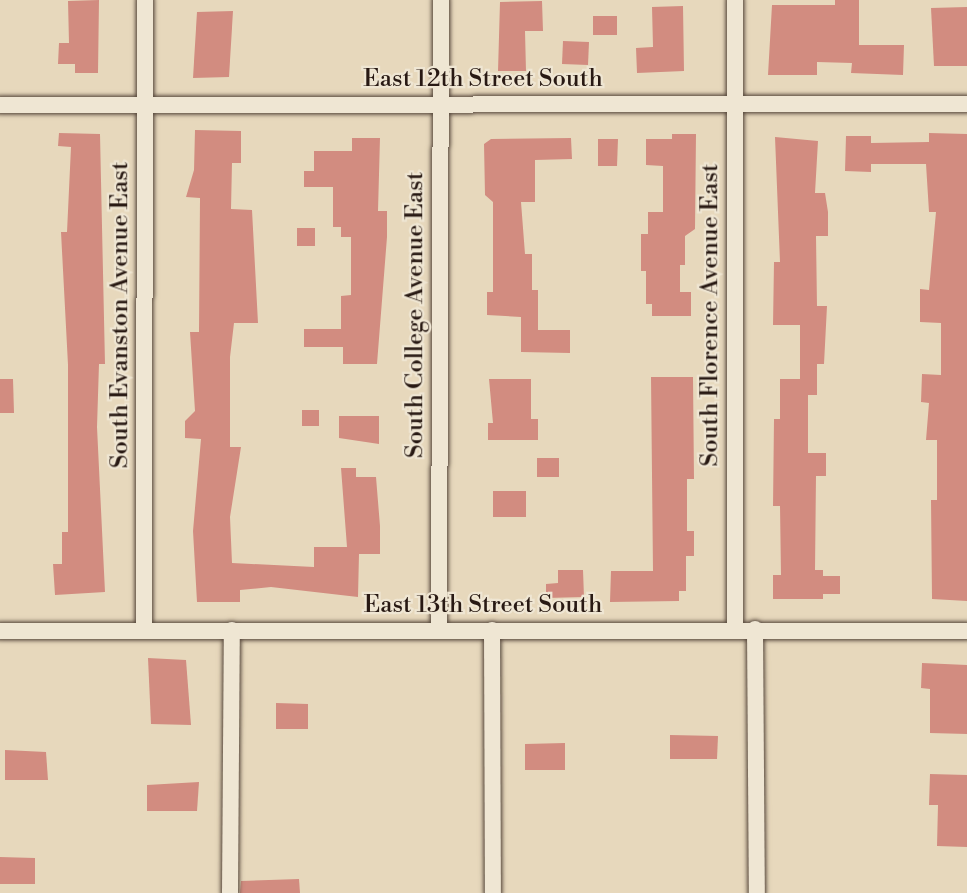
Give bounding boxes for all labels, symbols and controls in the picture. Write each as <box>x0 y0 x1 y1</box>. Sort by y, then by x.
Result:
street label: East 12th Street South <box>363 66 603 94</box>
street label: South Evanston Avenue East <box>107 162 135 468</box>
street label: South Florence Avenue East <box>697 163 725 467</box>
street label: South College Avenue East <box>402 172 430 458</box>
street label: East 13th Street South <box>364 592 602 620</box>

